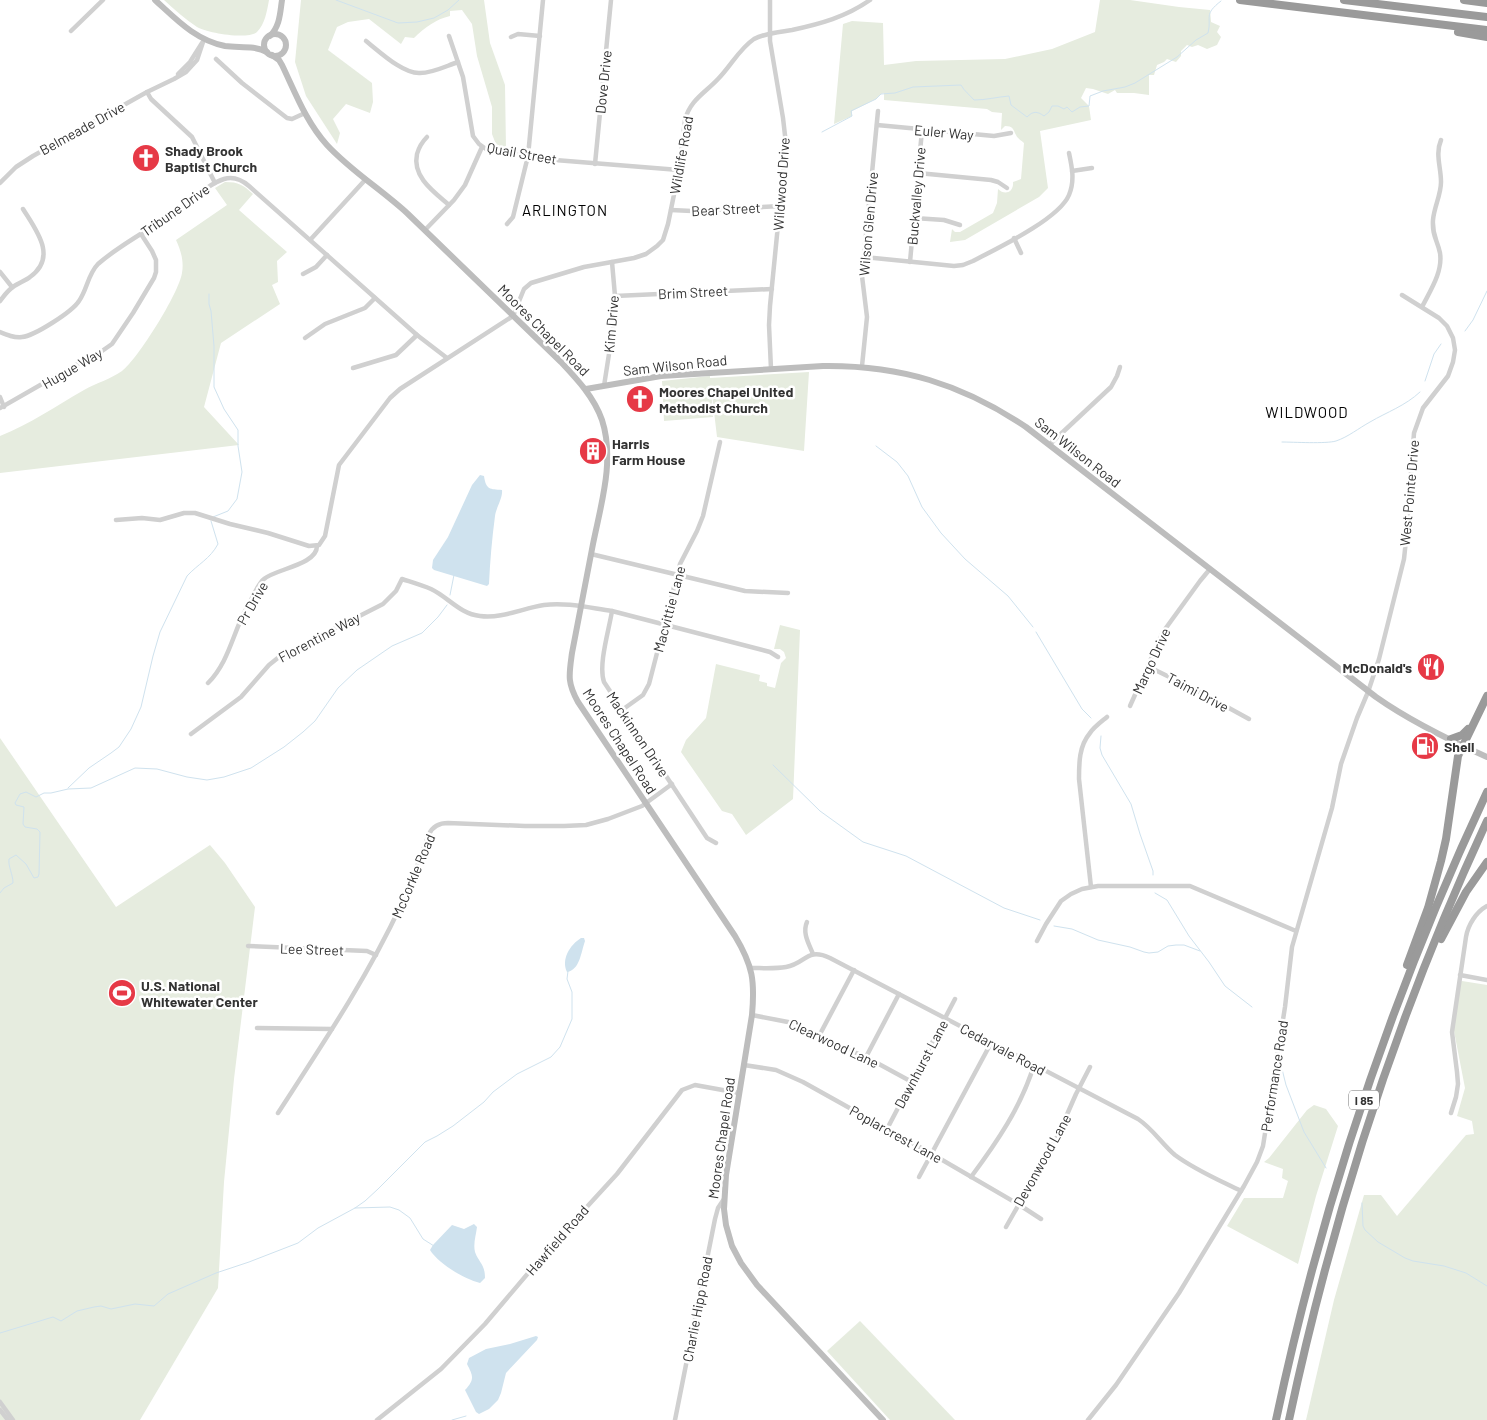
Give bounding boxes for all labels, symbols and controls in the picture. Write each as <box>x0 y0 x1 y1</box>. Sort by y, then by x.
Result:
street label: Dove Drive <box>591 49 615 115</box>
street label: Belmeade Drive <box>37 98 127 158</box>
street label: Wildlife Road <box>666 115 696 195</box>
street label: Euler Way <box>914 121 975 143</box>
street label: Wildwood Drive <box>769 137 793 231</box>
street label: Quail Street <box>486 139 558 167</box>
place label: Shady Brook Baptist Church <box>165 142 257 175</box>
church icon: Shady Brook Baptist Church <box>131 143 161 173</box>
street label: Buckvalley Drive <box>903 146 929 246</box>
street label: Wilson Glen Drive <box>855 171 881 277</box>
street label: Tribune Drive <box>137 180 213 240</box>
street label: Bear Street <box>691 199 761 219</box>
district label: ARLINGTON <box>522 201 608 219</box>
street label: Moores Chapel Road <box>495 281 593 379</box>
street label: Brim Street <box>658 282 728 302</box>
street label: Kim Drive <box>600 295 622 353</box>
street label: Hugue Way <box>39 344 106 392</box>
street label: Sam Wilson Road <box>622 351 728 379</box>
place label: Moores Chapel United Methodist Church <box>659 383 793 416</box>
church icon: Moores Chapel United Methodist Church <box>625 384 655 414</box>
district label: WILDWOOD <box>1265 403 1349 421</box>
street label: Sam Wilson Road <box>1032 413 1124 491</box>
place label: Harris Farm House <box>612 435 686 468</box>
building icon: Harris Farm House <box>578 436 608 466</box>
street label: West Pointe Drive <box>1396 439 1422 547</box>
street label: Macvittie Lane <box>649 564 689 654</box>
street label: Pr Drive <box>233 578 271 628</box>
street label: Florentine Way <box>275 608 363 666</box>
street label: Margo Drive <box>1128 625 1174 697</box>
restaurant icon: McDonald's <box>1416 652 1446 682</box>
place label: McDonald's <box>1343 659 1412 676</box>
street label: Taimi Drive <box>1164 669 1232 715</box>
street label: Moores Chapel Road <box>580 685 660 797</box>
street label: Mackinnon Drive <box>603 688 673 780</box>
fuel station icon: Shell <box>1410 731 1440 761</box>
place label: Shell <box>1444 738 1474 755</box>
street label: McCorkle Road <box>388 831 438 921</box>
street label: Lee Street <box>280 939 344 959</box>
place label: U.S. National Whitewater Center <box>141 977 258 1010</box>
sports icon: U.S. National Whitewater Center <box>107 978 137 1008</box>
street label: Clearwood Lane <box>786 1015 882 1071</box>
street label: Dawnhurst Lane <box>890 1017 952 1111</box>
street label: Cedarvale Road <box>957 1019 1049 1079</box>
street label: Performance Road <box>1257 1019 1291 1133</box>
street label: Moores Chapel Road <box>704 1076 738 1200</box>
road number: I 85 <box>1349 1090 1379 1110</box>
street label: Poplarcrest Lane <box>847 1102 945 1166</box>
street label: Devonwood Lane <box>1010 1111 1074 1209</box>
street label: Hawfield Road <box>522 1202 592 1278</box>
street label: Charlie Hipp Road <box>678 1255 716 1363</box>

